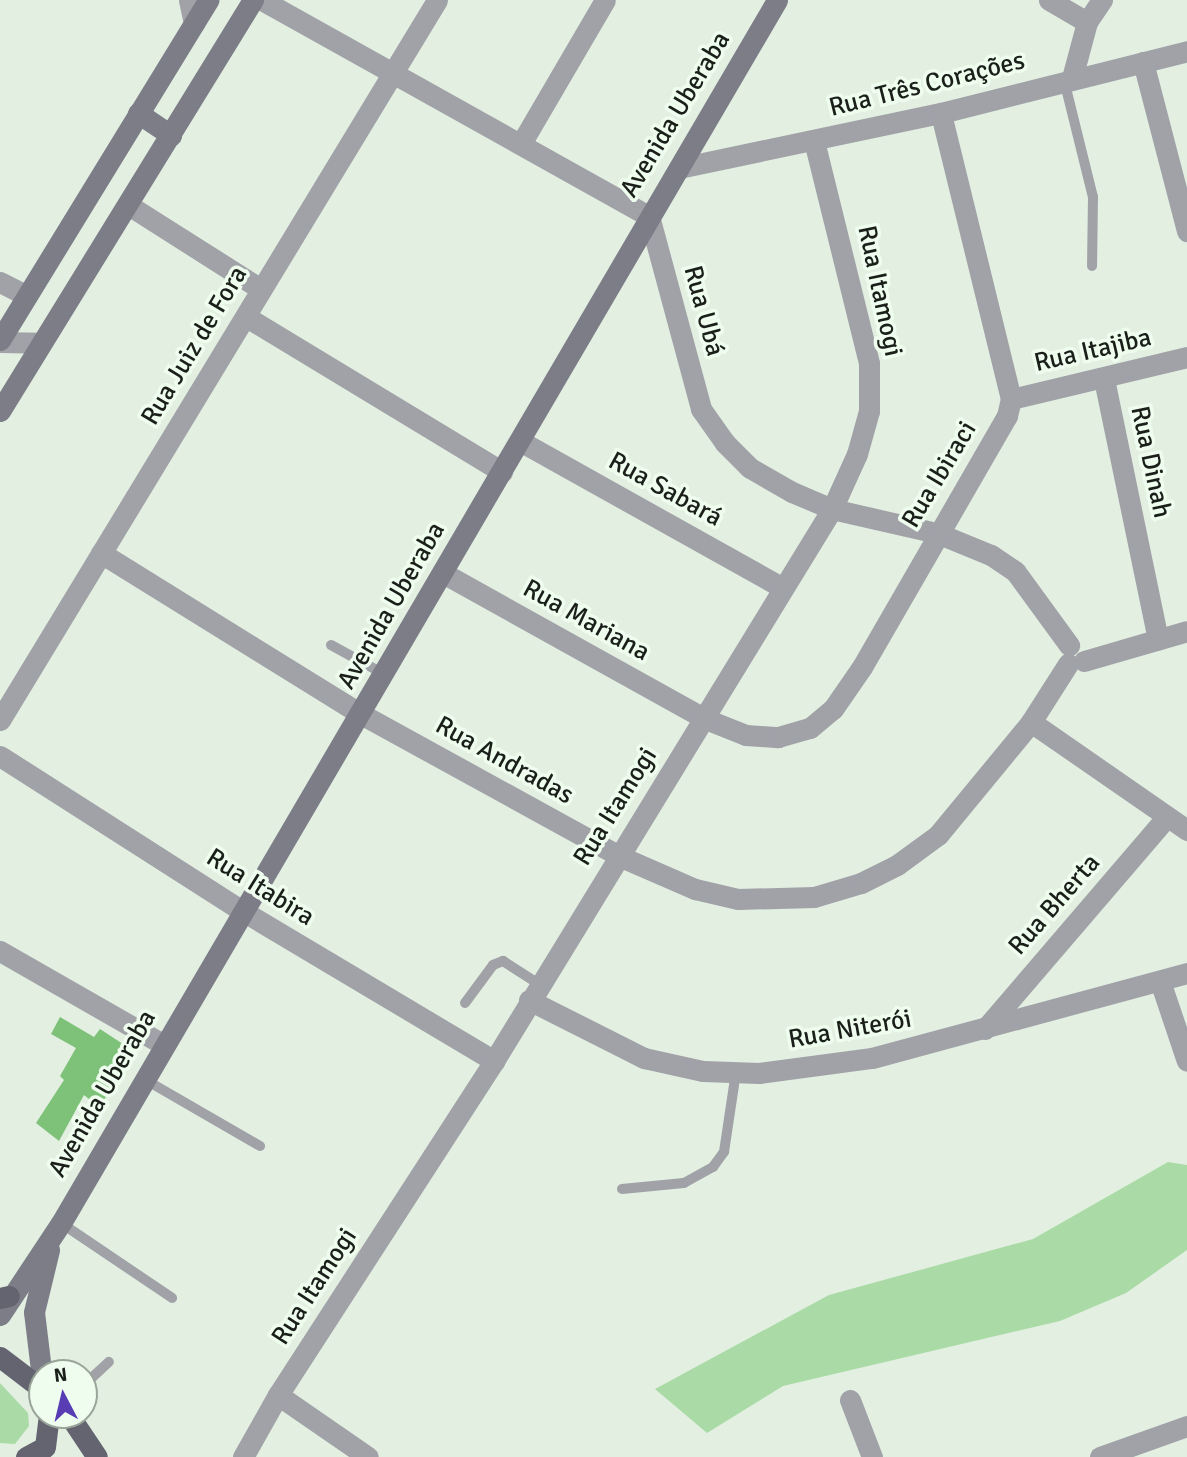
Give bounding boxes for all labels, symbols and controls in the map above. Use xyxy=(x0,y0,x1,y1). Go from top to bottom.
street label: Avenida Uberaba xyxy=(614,27,738,203)
street label: Rua Três Corações xyxy=(826,46,1028,124)
street label: Rua Itamogi xyxy=(850,223,908,359)
street label: Rua Juiz de Fora xyxy=(135,261,255,431)
street label: Rua Ubá xyxy=(676,262,730,360)
street label: Rua Itajiba xyxy=(1031,322,1155,380)
street label: Rua Dinah xyxy=(1123,403,1177,521)
street label: Rua Ibiraci xyxy=(896,416,984,534)
street label: Rua Sabará xyxy=(603,446,727,534)
street label: Avenida Uberaba xyxy=(332,517,452,695)
street label: Rua Mariana xyxy=(517,573,655,669)
street label: Rua Andradas xyxy=(430,710,578,812)
street label: Rua Itamogi xyxy=(568,742,664,872)
street label: Rua Itabira xyxy=(200,843,320,933)
street label: Rua Bherta xyxy=(1003,848,1107,962)
street label: Rua Niterói xyxy=(786,1004,914,1056)
street label: Avenida Uberaba xyxy=(43,1005,163,1183)
street label: Rua Itamogi xyxy=(266,1223,364,1351)
north arrow xyxy=(28,1359,98,1429)
text: N xyxy=(53,1362,69,1388)

